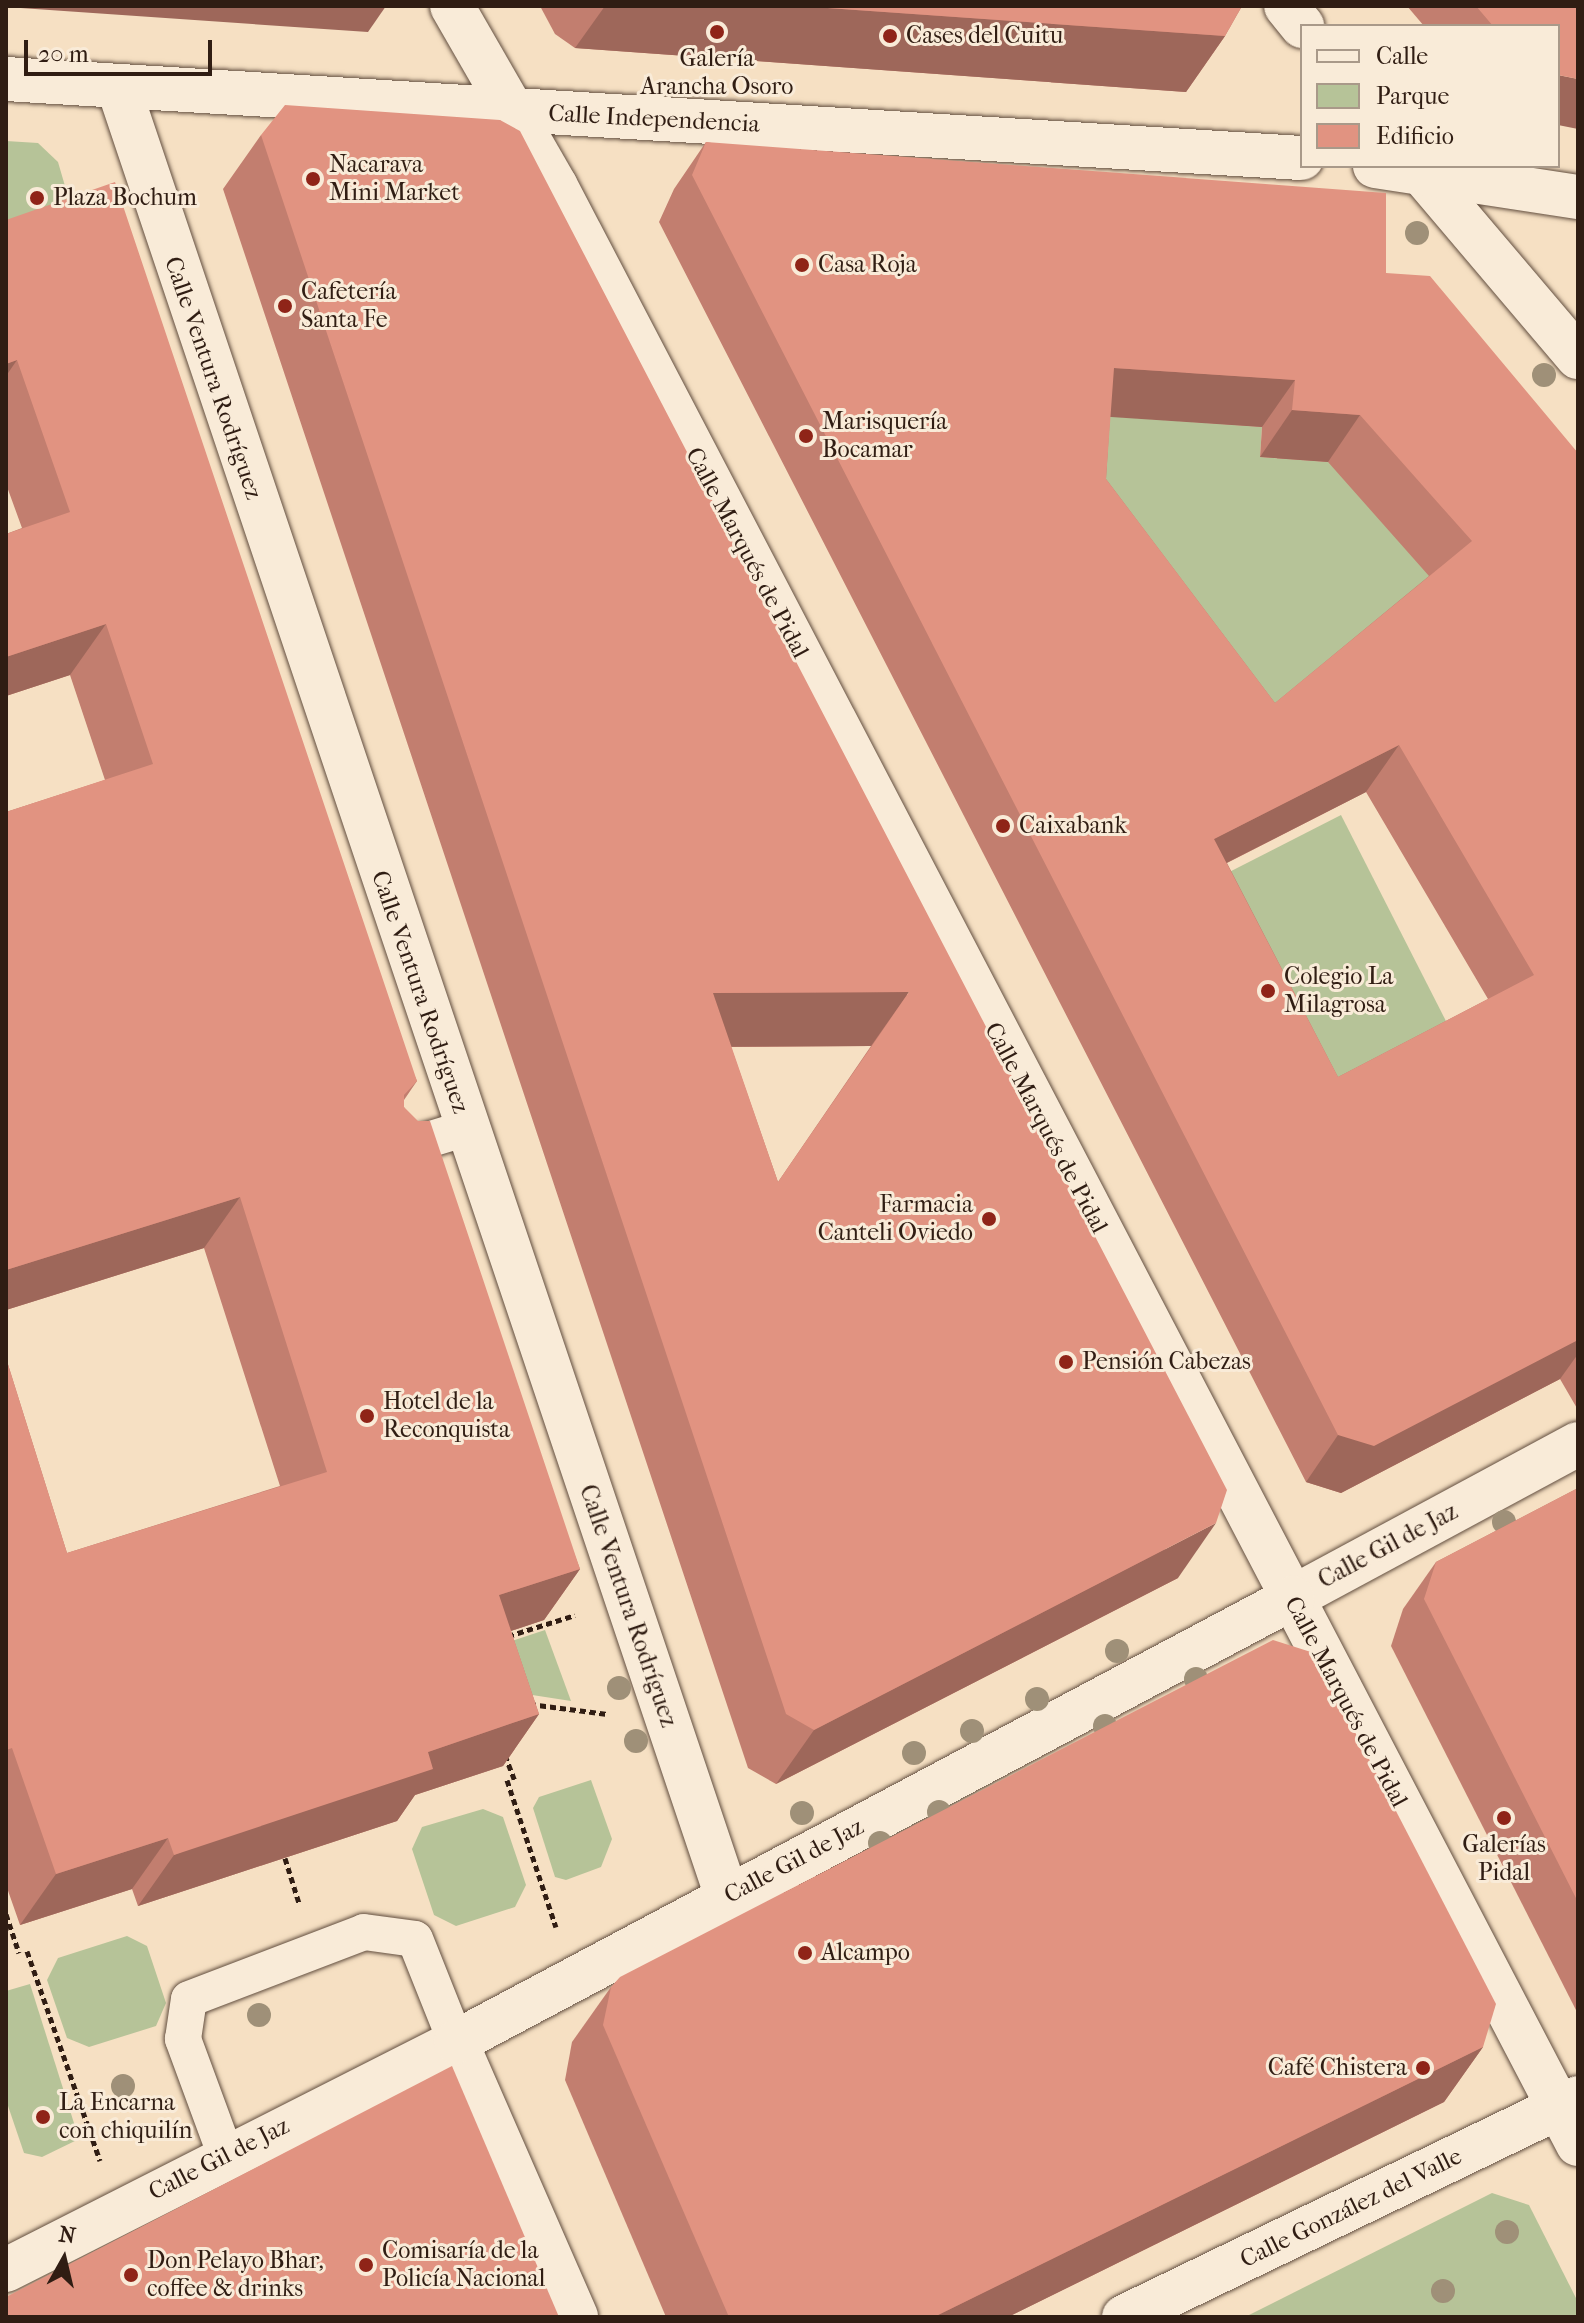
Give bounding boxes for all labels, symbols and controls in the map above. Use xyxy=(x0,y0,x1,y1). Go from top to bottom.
place label: Cases del Cuitu xyxy=(906,22,1063,50)
marker: Galería Arancha Osoro xyxy=(708,23,726,41)
scale bar xyxy=(28,24,216,74)
legend xyxy=(1300,24,1560,168)
marker: Cases del Cuitu xyxy=(881,27,899,45)
text: 20 m xyxy=(38,40,89,68)
text: Calle xyxy=(1376,42,1428,70)
place label: Galería Arancha Osoro xyxy=(641,45,793,101)
text: Parque xyxy=(1376,82,1449,110)
street label: Calle Independencia xyxy=(548,99,760,139)
text: Edificio xyxy=(1376,122,1454,150)
place label: Nacarava Mini Market xyxy=(329,151,460,207)
marker: Nacarava Mini Market xyxy=(304,170,322,188)
place label: Plaza Bochum xyxy=(53,184,197,212)
marker: Plaza Bochum xyxy=(28,189,46,207)
place label: Casa Roja xyxy=(818,251,917,279)
street label: Calle Ventura Rodríguez xyxy=(158,253,268,503)
marker: Casa Roja xyxy=(793,256,811,274)
place label: Cafetería Santa Fe xyxy=(301,278,397,334)
marker: Cafetería Santa Fe xyxy=(276,297,294,315)
place label: Marisquería Bocamar xyxy=(822,408,947,464)
marker: Marisquería Bocamar xyxy=(797,427,815,445)
street label: Calle Marqués de Pidal xyxy=(679,443,815,663)
place label: Caixabank xyxy=(1019,812,1127,840)
marker: Caixabank xyxy=(994,817,1012,835)
street label: Calle Ventura Rodríguez xyxy=(365,867,475,1117)
place label: Colegio La Milagrosa xyxy=(1284,963,1393,1019)
marker: Colegio La Milagrosa xyxy=(1259,982,1277,1000)
street label: Calle Marqués de Pidal xyxy=(978,1018,1114,1238)
place label: Farmacia Canteli Oviedo xyxy=(818,1191,973,1247)
marker: Farmacia Canteli Oviedo xyxy=(980,1210,998,1228)
place label: Pensión Cabezas xyxy=(1082,1348,1251,1376)
marker: Pensión Cabezas xyxy=(1057,1353,1075,1371)
place label: Hotel de la Reconquista xyxy=(383,1388,510,1444)
marker: Hotel de la Reconquista xyxy=(358,1407,376,1425)
street label: Calle Ventura Rodríguez xyxy=(573,1481,683,1731)
street label: Calle Gil de Jaz xyxy=(1313,1497,1463,1595)
street label: Calle Marqués de Pidal xyxy=(1278,1592,1414,1812)
marker: Galerías Pidal xyxy=(1495,1809,1513,1827)
street label: Calle Gil de Jaz xyxy=(719,1812,869,1910)
place label: Galerías Pidal xyxy=(1462,1831,1546,1887)
place label: Alcampo xyxy=(821,1939,910,1967)
marker: Alcampo xyxy=(796,1944,814,1962)
place label: Café Chistera xyxy=(1268,2054,1407,2082)
marker: Café Chistera xyxy=(1414,2059,1432,2077)
place label: La Encarna con chiquilín xyxy=(59,2089,192,2145)
marker: La Encarna con chiquilín xyxy=(34,2108,52,2126)
street label: Calle Gil de Jaz xyxy=(144,2111,294,2207)
street label: Calle González del Valle xyxy=(1236,2142,1466,2274)
north arrow xyxy=(24,2219,104,2299)
text: N xyxy=(57,2221,77,2249)
place label: Comisaría de la Policía Nacional xyxy=(382,2237,545,2293)
place label: Don Pelayo Bhar, coffee & drinks xyxy=(147,2247,324,2303)
marker: Comisaría de la Policía Nacional xyxy=(357,2256,375,2274)
marker: Don Pelayo Bhar, coffee & drinks xyxy=(122,2266,140,2284)

